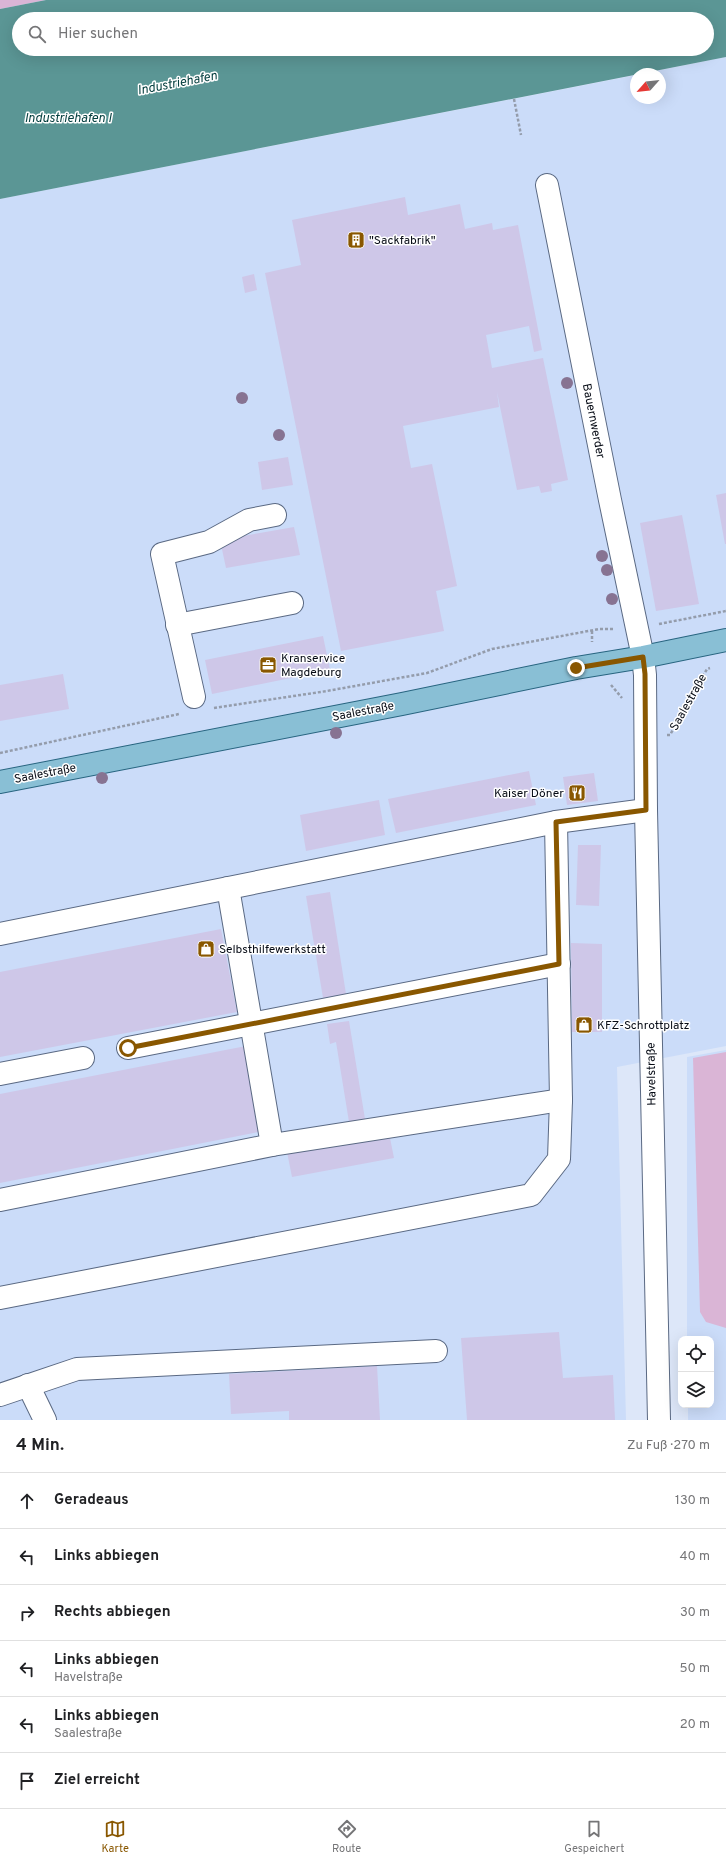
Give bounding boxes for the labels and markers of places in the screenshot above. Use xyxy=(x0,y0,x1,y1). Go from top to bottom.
building icon: "Sackfabrik" xyxy=(346,230,366,250)
place label: "Sackfabrik" xyxy=(369,233,436,249)
place label: Kranservice Magdeburg xyxy=(281,651,345,681)
office icon: Kranservice Magdeburg xyxy=(258,655,278,675)
restaurant icon: Kaiser Döner xyxy=(567,783,587,803)
place label: Kaiser Döner xyxy=(494,786,564,802)
shop icon: Selbsthilfewerkstatt xyxy=(196,939,216,959)
place label: Selbsthilfewerkstatt xyxy=(219,942,326,958)
shop icon: KFZ-Schrottplatz xyxy=(574,1015,594,1035)
place label: KFZ-Schrottplatz xyxy=(597,1018,690,1034)

